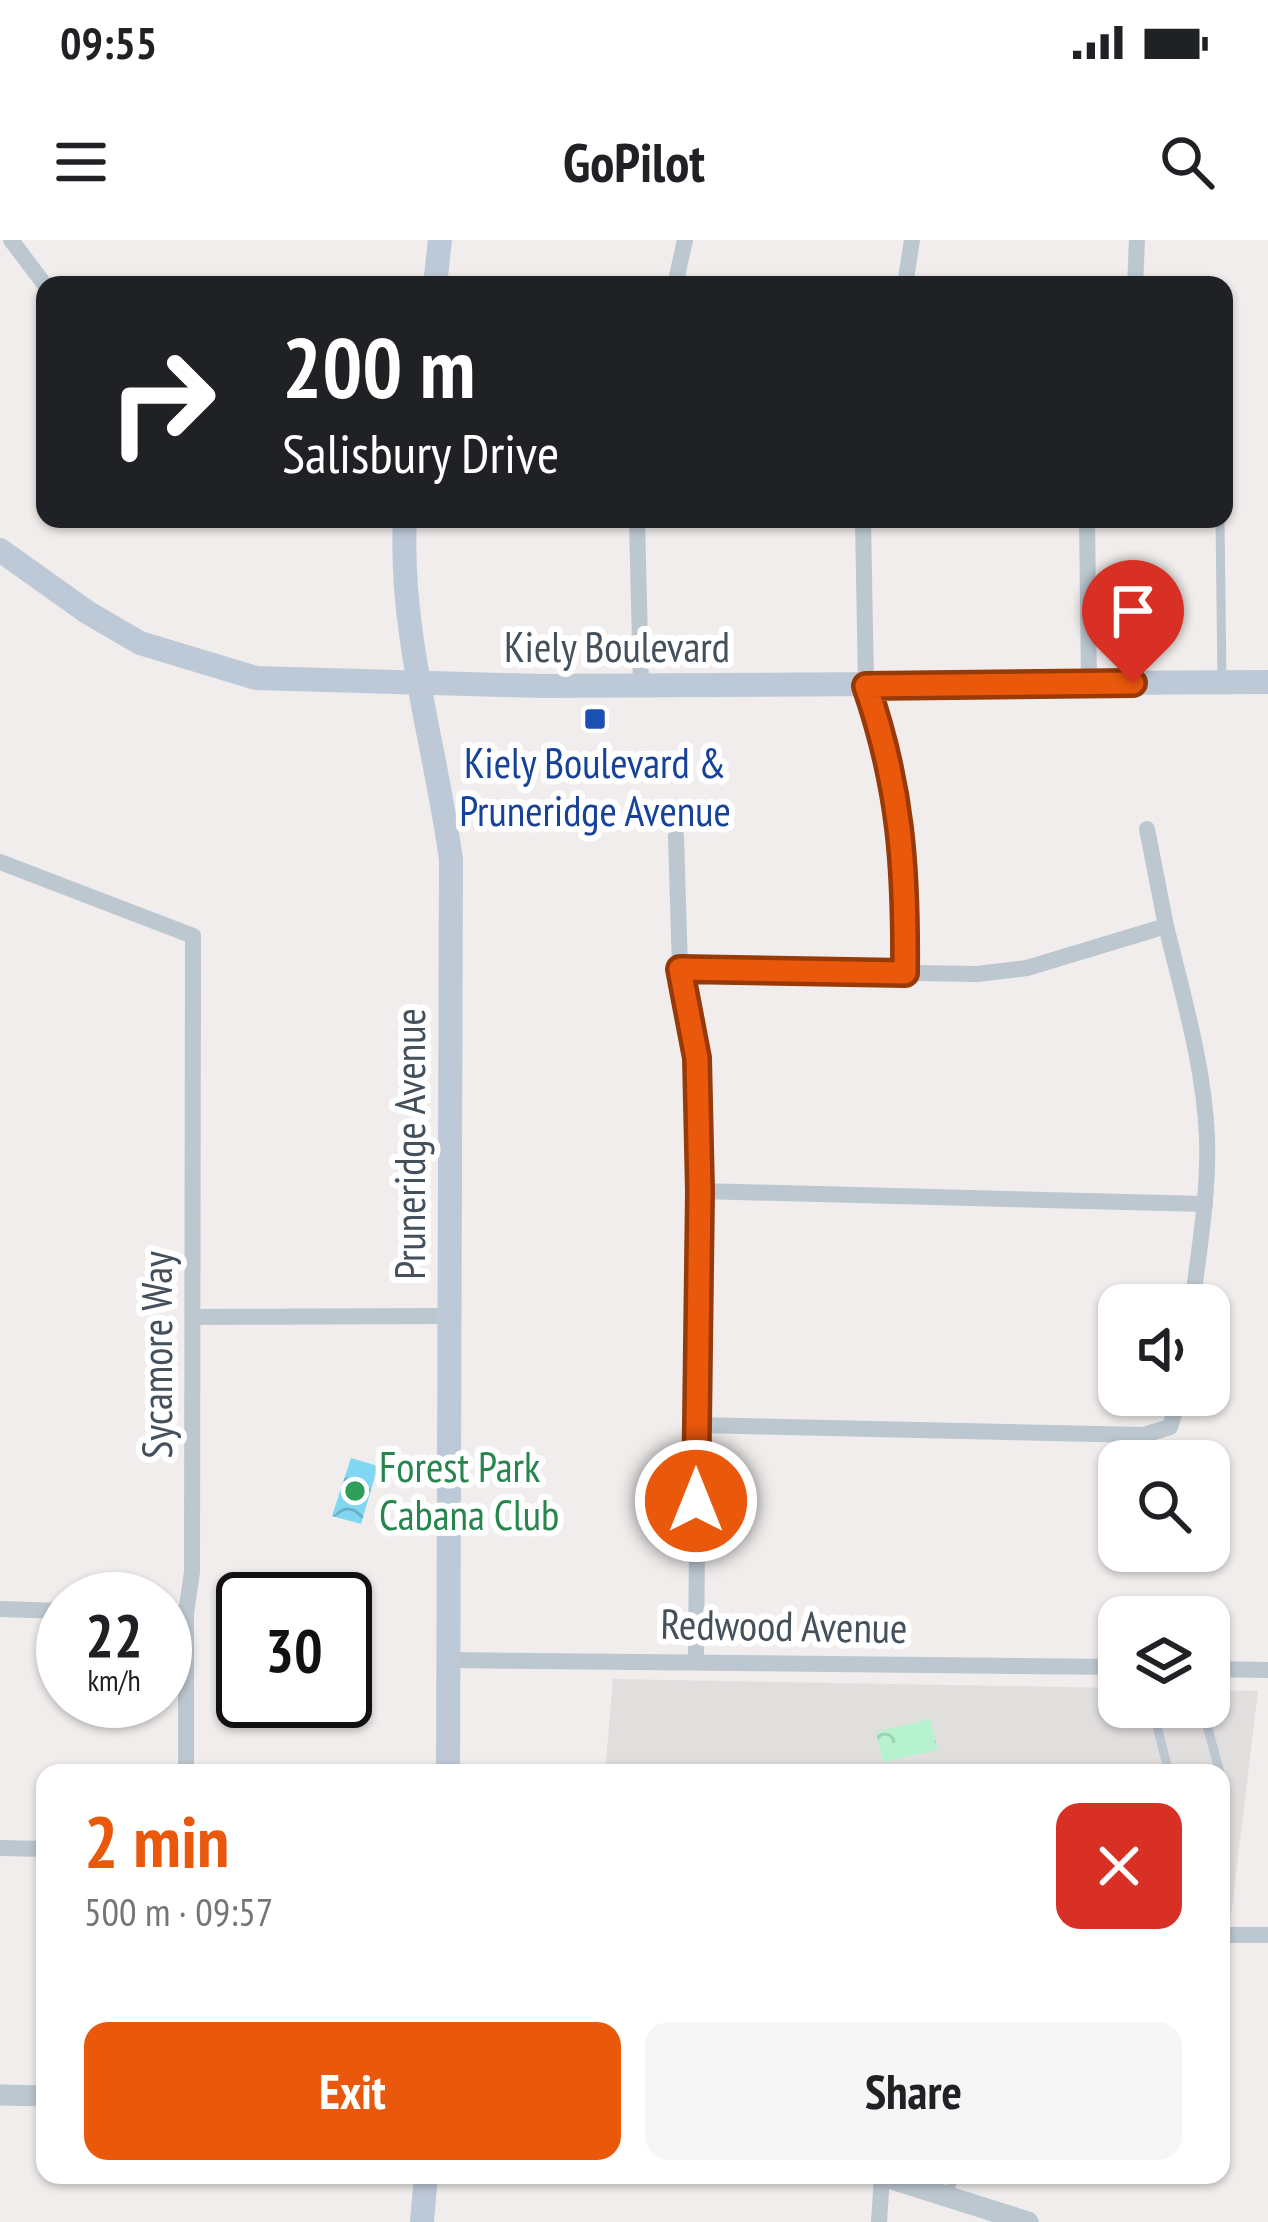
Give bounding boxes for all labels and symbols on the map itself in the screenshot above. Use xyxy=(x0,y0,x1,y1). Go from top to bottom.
pin xyxy=(1082,560,1184,683)
street label: Kiely Boulevard xyxy=(504,619,730,674)
marker: Kiely Boulevard & Pruneridge Avenue xyxy=(582,706,608,732)
place label: Kiely Boulevard & Pruneridge Avenue xyxy=(459,735,731,838)
street label: Pruneridge Avenue xyxy=(382,1008,437,1280)
street label: Sycamore Way xyxy=(129,1251,184,1459)
position arrow xyxy=(633,1438,759,1564)
place label: Forest Park Cabana Club xyxy=(379,1439,559,1542)
marker: Forest Park Cabana Club xyxy=(342,1478,368,1504)
speed limit sign: 30 xyxy=(216,1572,372,1728)
street label: Redwood Avenue xyxy=(660,1596,908,1655)

